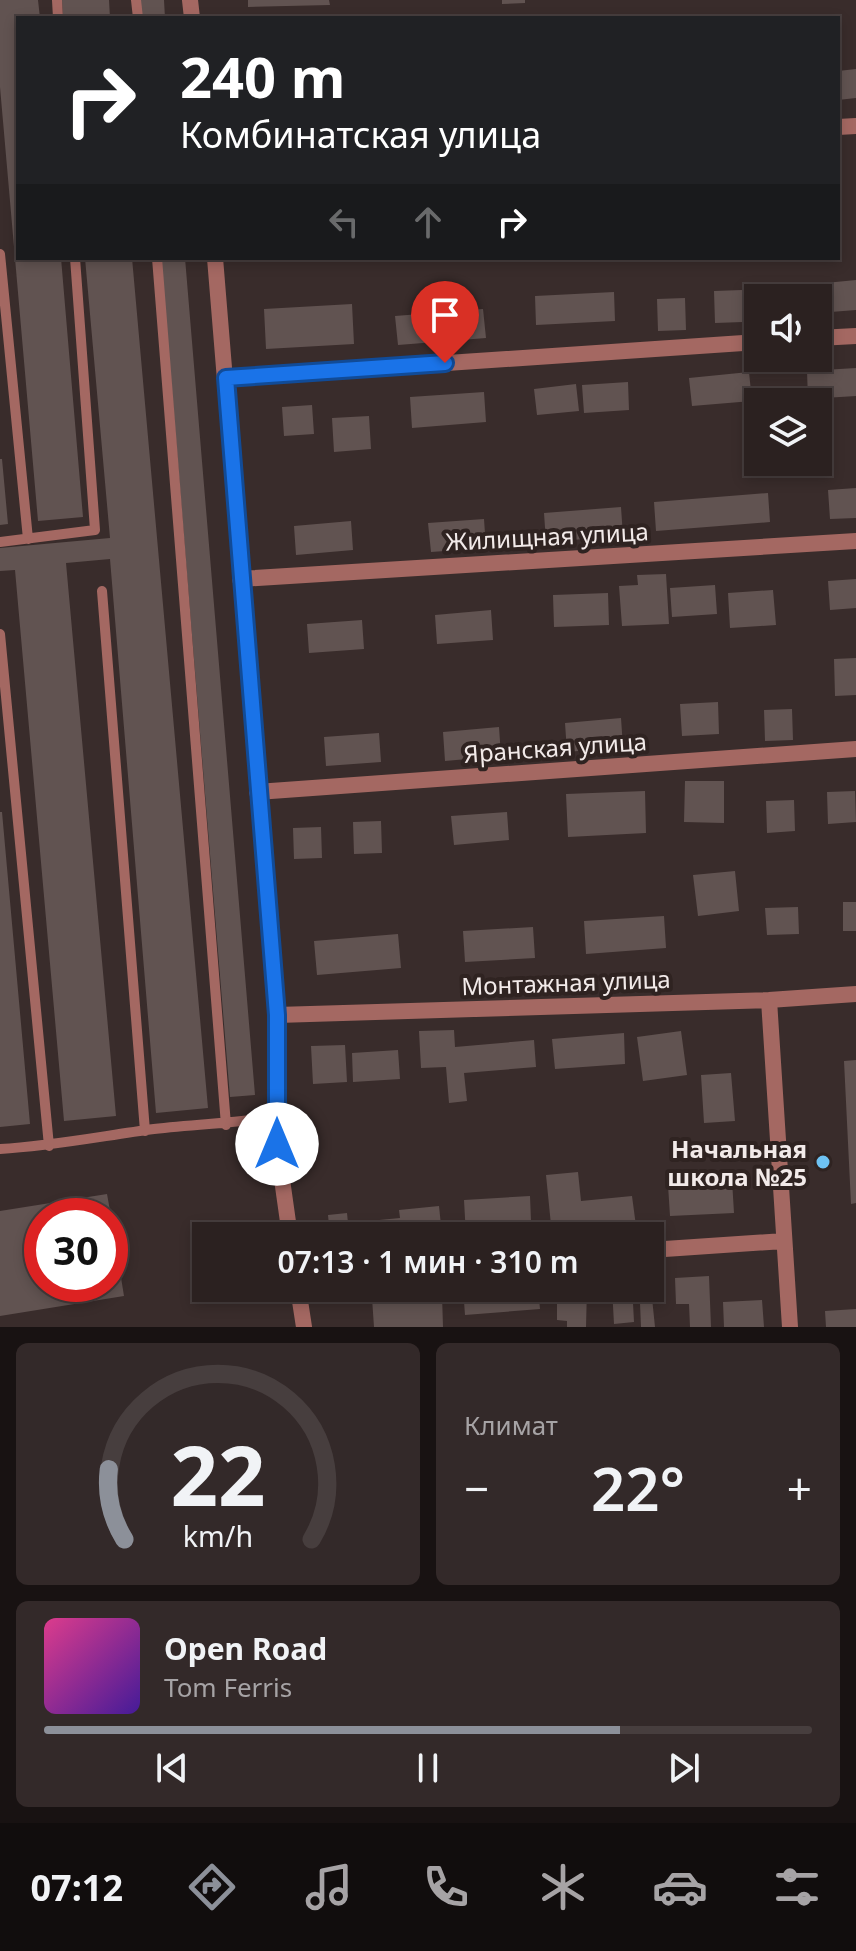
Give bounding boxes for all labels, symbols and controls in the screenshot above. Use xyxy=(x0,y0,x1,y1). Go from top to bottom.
text: 240 m xyxy=(180,38,345,114)
icon: right xyxy=(48,48,152,152)
text: Комбинатская улица xyxy=(180,110,541,159)
icon: left xyxy=(322,200,366,244)
icon: ahead xyxy=(406,200,450,244)
icon: right xyxy=(490,200,534,244)
pin xyxy=(411,281,479,363)
map controls xyxy=(744,284,832,476)
button: sound xyxy=(744,284,832,372)
icon: arrive xyxy=(423,293,467,337)
button: layers xyxy=(744,388,832,476)
street label: Жилищная улица xyxy=(445,514,649,558)
street label: Яранская улица xyxy=(462,724,648,770)
street label: Монтажная улица xyxy=(461,962,671,1002)
position arrow xyxy=(235,1102,319,1186)
place label: Начальная школа №25 xyxy=(667,1132,807,1193)
marker: Начальная школа №25 xyxy=(814,1153,832,1171)
speed limit sign: 30 xyxy=(24,1198,128,1302)
text: 07:13 · 1 мин · 310 m xyxy=(278,1241,578,1282)
text: Климат xyxy=(464,1407,558,1443)
text: 22 xyxy=(170,1417,266,1530)
text: 22° xyxy=(591,1447,685,1529)
text: − xyxy=(464,1458,489,1518)
text: + xyxy=(787,1458,812,1518)
text: km/h xyxy=(183,1516,253,1555)
text: Open Road xyxy=(164,1628,327,1669)
text: Tom Ferris xyxy=(164,1669,292,1705)
icon: previous xyxy=(150,1746,194,1790)
icon: pause xyxy=(406,1746,450,1790)
icon: next xyxy=(662,1746,706,1790)
icon: directions xyxy=(184,1859,240,1915)
icon: music xyxy=(301,1859,357,1915)
icon: phone xyxy=(418,1859,474,1915)
icon: climate xyxy=(535,1859,591,1915)
icon: car xyxy=(652,1859,708,1915)
icon: filters xyxy=(769,1859,825,1915)
text: 07:12 xyxy=(31,1863,123,1912)

